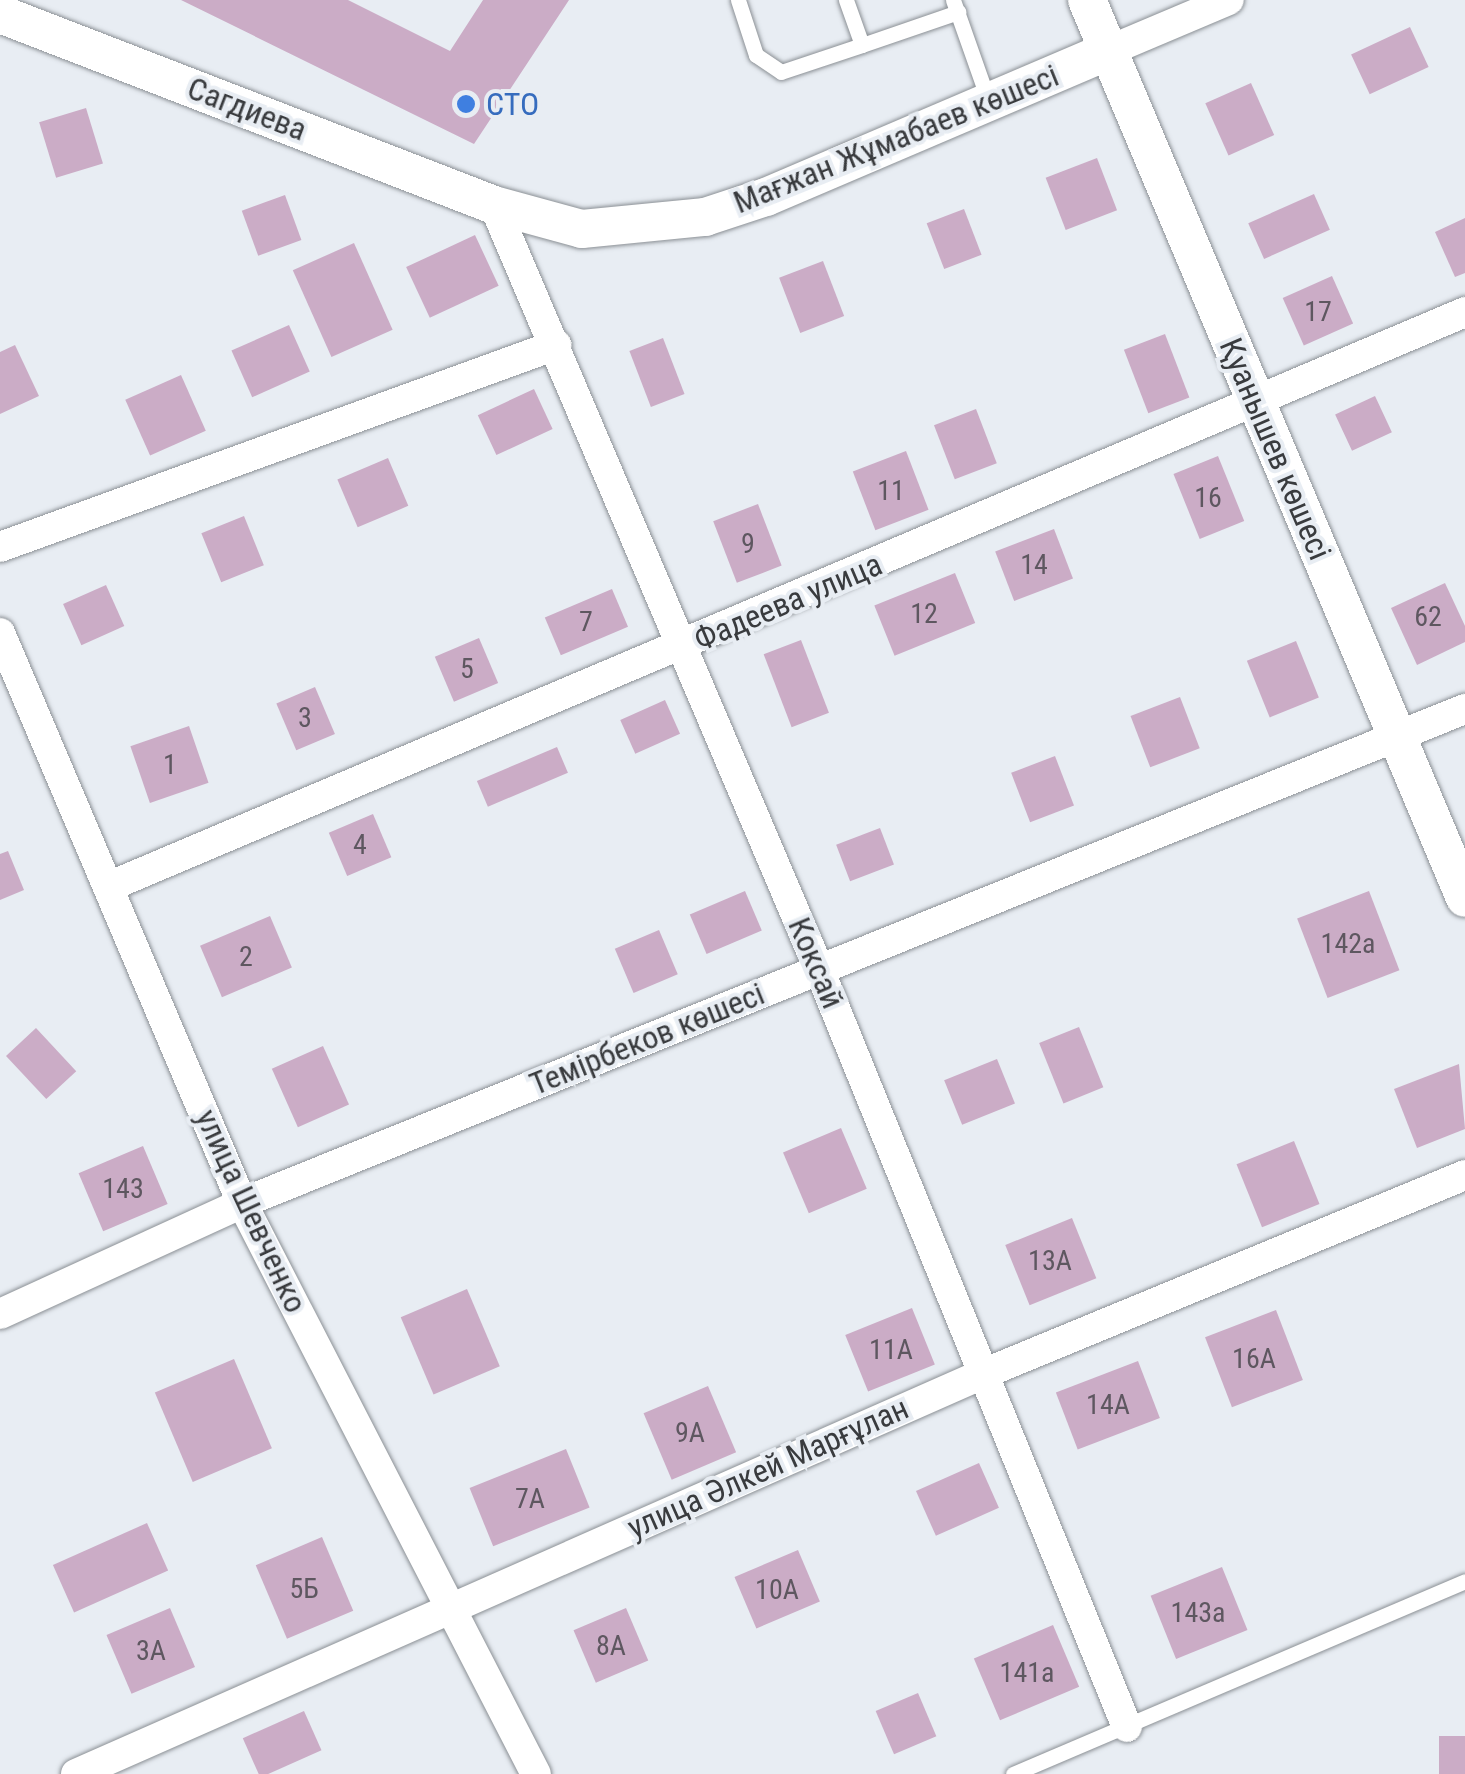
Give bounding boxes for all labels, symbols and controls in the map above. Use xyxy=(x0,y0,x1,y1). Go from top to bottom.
street label: Мағжан Жұмабаев көшесі xyxy=(728,56,1064,222)
street label: Сагдиева xyxy=(182,69,312,149)
place label: СТО xyxy=(486,85,539,123)
marker: СТО xyxy=(455,93,477,115)
house number: 17 xyxy=(1304,295,1332,329)
street label: Қуанышев көшесі xyxy=(1211,332,1339,566)
house number: 11 xyxy=(877,474,905,508)
house number: 16 xyxy=(1194,481,1222,515)
house number: 9 xyxy=(741,527,755,561)
street label: Фадеева улица xyxy=(688,545,888,659)
house number: 14 xyxy=(1020,548,1048,582)
house number: 12 xyxy=(910,597,938,631)
house number: 62 xyxy=(1414,600,1442,634)
house number: 7 xyxy=(579,605,593,639)
house number: 5 xyxy=(460,652,474,686)
house number: 3 xyxy=(298,701,312,735)
house number: 1 xyxy=(163,748,177,782)
house number: 4 xyxy=(353,828,367,862)
street label: Коксай xyxy=(780,912,852,1014)
house number: 142а xyxy=(1321,927,1375,961)
house number: 2 xyxy=(239,940,253,974)
street label: Темірбеков көшесі xyxy=(524,974,770,1104)
street label: улица Шевченко xyxy=(187,1103,315,1319)
house number: 143 xyxy=(102,1172,144,1206)
house number: 13А xyxy=(1028,1244,1072,1278)
house number: 11А xyxy=(869,1333,913,1367)
house number: 16А xyxy=(1232,1342,1276,1376)
house number: 14А xyxy=(1086,1388,1130,1422)
street label: улица Әлкей Марғұлан xyxy=(622,1389,914,1547)
house number: 9А xyxy=(675,1416,705,1450)
house number: 7А xyxy=(515,1482,545,1516)
house number: 5Б xyxy=(289,1572,319,1606)
house number: 10А xyxy=(755,1573,799,1607)
house number: 143а xyxy=(1171,1596,1225,1630)
house number: 8А xyxy=(596,1629,626,1663)
house number: 3А xyxy=(136,1634,166,1668)
house number: 141а xyxy=(1000,1656,1054,1690)

